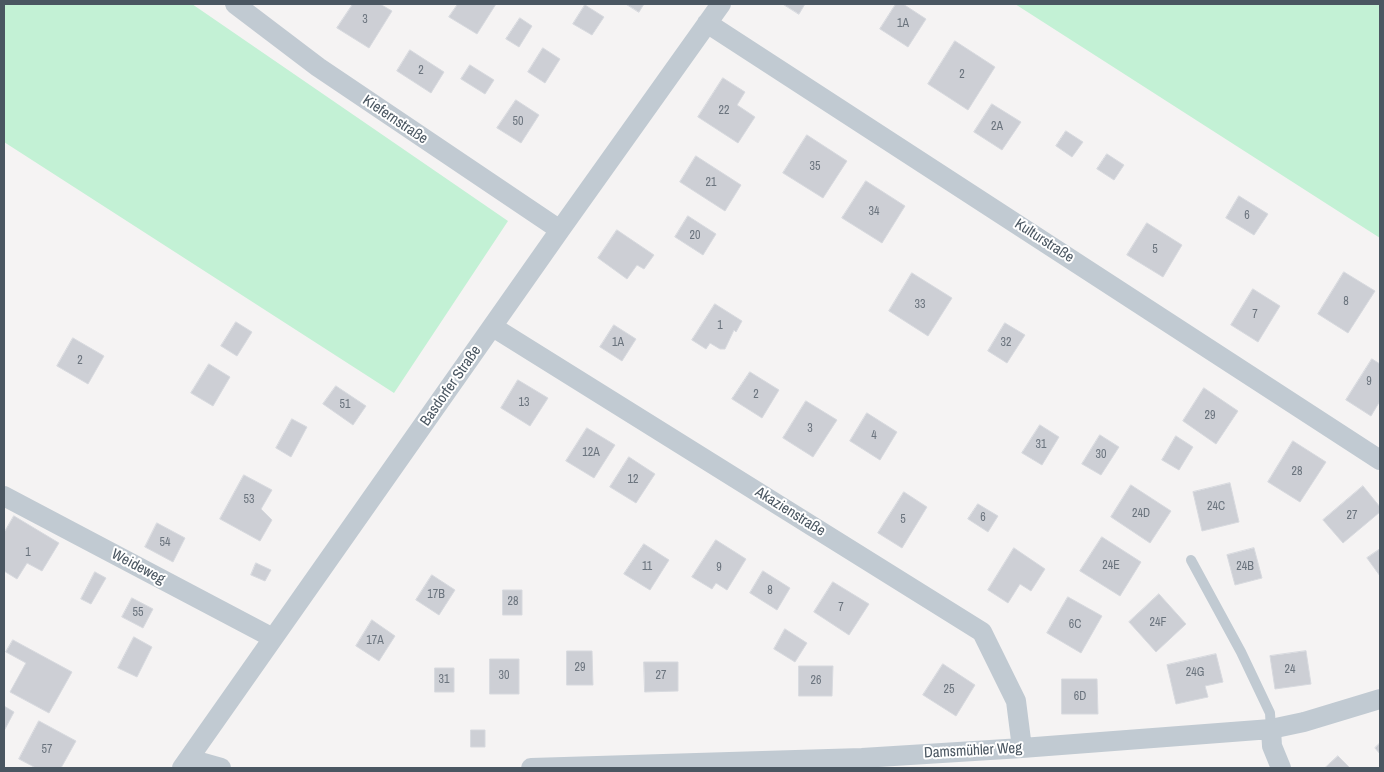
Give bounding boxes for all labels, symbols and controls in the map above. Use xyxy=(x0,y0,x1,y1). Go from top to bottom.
house number: 3 xyxy=(362,13,368,27)
house number: 1A xyxy=(897,17,909,31)
house number: 2 xyxy=(418,64,424,78)
house number: 2 xyxy=(959,68,965,82)
street label: Kiefernstraße xyxy=(359,92,431,148)
house number: 22 xyxy=(719,104,729,118)
house number: 50 xyxy=(513,115,523,129)
house number: 2A xyxy=(991,120,1003,134)
house number: 35 xyxy=(810,160,820,174)
house number: 21 xyxy=(706,176,716,190)
house number: 34 xyxy=(869,205,879,219)
house number: 6 xyxy=(1244,209,1250,223)
street label: Kulturstraße xyxy=(1011,215,1077,267)
house number: 20 xyxy=(690,229,700,243)
house number: 5 xyxy=(1152,243,1158,257)
house number: 8 xyxy=(1343,295,1349,309)
house number: 33 xyxy=(915,298,925,312)
house number: 7 xyxy=(1252,308,1258,322)
house number: 1 xyxy=(717,319,723,333)
house number: 1A xyxy=(612,336,624,350)
house number: 32 xyxy=(1001,336,1011,350)
street label: Basdorfer Straße xyxy=(417,342,485,430)
house number: 2 xyxy=(77,354,83,368)
house number: 9 xyxy=(1366,375,1372,389)
house number: 2 xyxy=(753,388,759,402)
house number: 13 xyxy=(519,396,529,410)
house number: 51 xyxy=(340,398,350,412)
house number: 29 xyxy=(1205,409,1215,423)
house number: 3 xyxy=(807,422,813,436)
house number: 4 xyxy=(871,429,877,443)
house number: 31 xyxy=(1036,438,1046,452)
house number: 12A xyxy=(582,446,600,460)
house number: 30 xyxy=(1096,448,1106,462)
house number: 28 xyxy=(1292,465,1302,479)
house number: 12 xyxy=(628,473,638,487)
street label: Akazienstraße xyxy=(752,483,828,541)
house number: 53 xyxy=(244,493,254,507)
house number: 24C xyxy=(1207,500,1225,514)
house number: 24D xyxy=(1132,507,1150,521)
house number: 27 xyxy=(1347,509,1357,523)
house number: 6 xyxy=(980,511,986,525)
house number: 5 xyxy=(900,513,906,527)
house number: 54 xyxy=(160,536,170,550)
street label: Weideweg xyxy=(108,545,168,589)
house number: 1 xyxy=(25,546,31,560)
house number: 24E xyxy=(1102,559,1120,573)
house number: 11 xyxy=(642,560,652,574)
house number: 24B xyxy=(1236,560,1254,574)
house number: 9 xyxy=(716,561,722,575)
house number: 8 xyxy=(767,584,773,598)
house number: 17B xyxy=(427,588,445,602)
house number: 28 xyxy=(508,595,518,609)
house number: 7 xyxy=(838,601,844,615)
house number: 55 xyxy=(133,606,143,620)
house number: 24F xyxy=(1150,616,1166,630)
house number: 6C xyxy=(1069,618,1081,632)
house number: 17A xyxy=(366,634,384,648)
house number: 29 xyxy=(575,661,585,675)
house number: 24 xyxy=(1285,663,1295,677)
house number: 24G xyxy=(1186,666,1204,680)
house number: 30 xyxy=(499,669,509,683)
house number: 27 xyxy=(656,669,666,683)
house number: 31 xyxy=(439,673,449,687)
house number: 26 xyxy=(811,674,821,688)
house number: 25 xyxy=(944,683,954,697)
house number: 6D xyxy=(1074,690,1086,704)
street label: Damsmühler Weg xyxy=(923,739,1023,763)
house number: 57 xyxy=(42,743,52,757)

